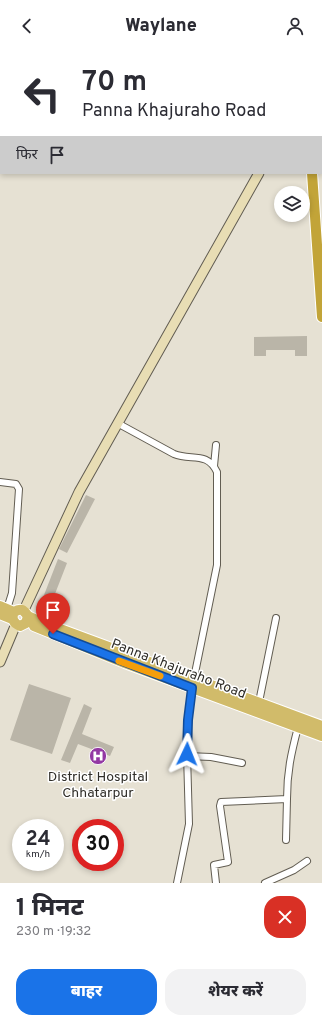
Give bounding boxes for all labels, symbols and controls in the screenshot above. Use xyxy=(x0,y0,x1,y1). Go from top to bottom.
icon: back xyxy=(16,15,38,37)
text: Waylane xyxy=(125,15,197,38)
icon: person xyxy=(284,15,306,37)
text: 70 m xyxy=(82,65,147,101)
icon: left xyxy=(16,68,68,120)
text: Panna Khajuraho Road xyxy=(82,100,266,123)
icon: arrive xyxy=(46,144,68,166)
text: फिर xyxy=(16,146,38,165)
map controls xyxy=(274,186,310,222)
button: layers xyxy=(274,186,310,222)
pin xyxy=(36,593,70,634)
icon: arrive xyxy=(42,599,64,621)
street label: Panna Khajuraho Road xyxy=(108,636,248,703)
position arrow xyxy=(166,733,208,775)
hospital icon: District Hospital Chhatarpur xyxy=(88,746,108,766)
place label: District Hospital Chhatarpur xyxy=(48,769,148,802)
speed limit sign: 30 xyxy=(72,819,124,871)
text: 24 xyxy=(25,827,51,853)
text: km/h xyxy=(26,848,50,861)
text: 1 मिनट xyxy=(16,894,84,924)
button: close xyxy=(264,896,306,938)
text: 230 m · 19:32 xyxy=(16,924,91,940)
button: बाहर xyxy=(16,969,157,1015)
button: शेयर करें xyxy=(165,969,306,1015)

